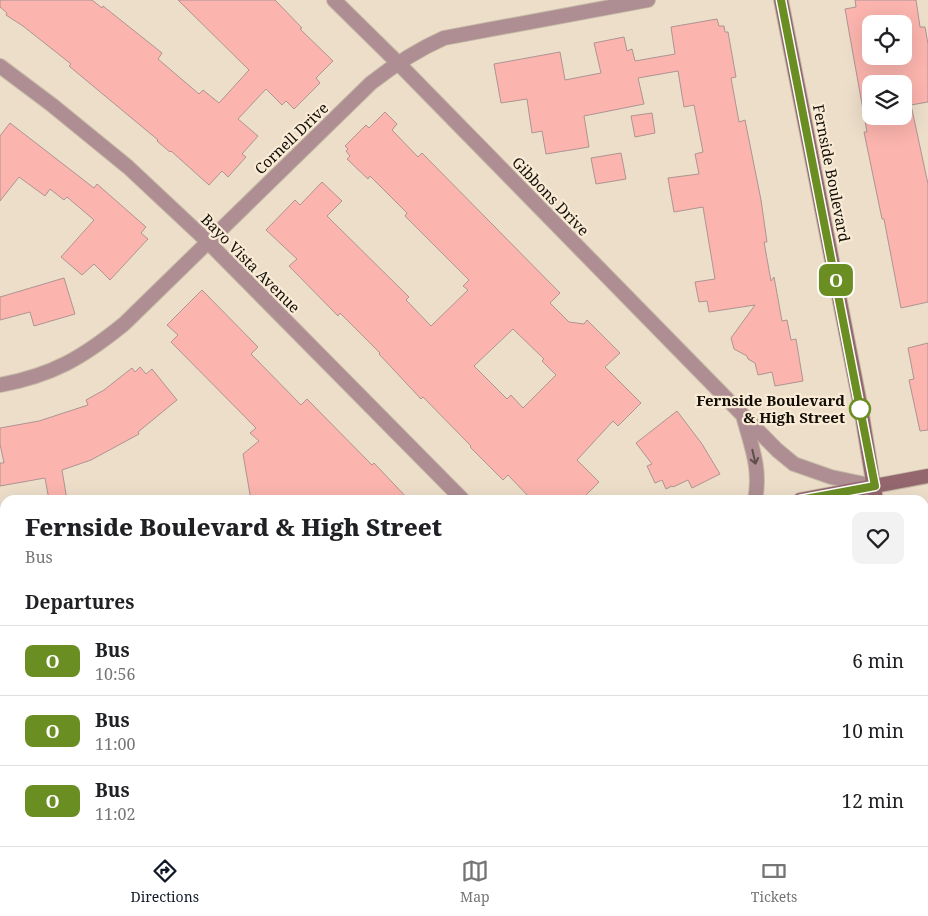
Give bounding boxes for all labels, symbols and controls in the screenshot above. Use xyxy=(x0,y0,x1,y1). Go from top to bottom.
map controls xyxy=(862,15,912,125)
button: locate xyxy=(862,15,912,65)
button: layers xyxy=(862,75,912,125)
street label: Cornell Drive xyxy=(250,98,332,178)
street label: Fernside Boulevard xyxy=(809,102,855,244)
street label: Gibbons Drive xyxy=(508,152,594,240)
street label: Bayo Vista Avenue xyxy=(197,209,305,317)
line badge: O xyxy=(820,264,852,296)
text: O xyxy=(829,268,843,292)
place label: Fernside Boulevard & High Street xyxy=(696,390,845,427)
marker: Fernside Boulevard & High Street xyxy=(849,398,871,420)
one-way arrow xyxy=(750,449,760,465)
text: Fernside Boulevard & High Street xyxy=(25,510,442,543)
button: heart xyxy=(852,512,904,564)
text: Bus xyxy=(25,546,53,568)
text: Departures xyxy=(25,589,134,615)
text: Bus xyxy=(95,637,130,663)
text: 6 min xyxy=(852,648,904,674)
text: O xyxy=(45,649,60,673)
text: 10:56 xyxy=(95,663,135,685)
text: Bus xyxy=(95,707,130,733)
text: 10 min xyxy=(842,718,904,744)
text: O xyxy=(45,719,60,743)
text: 11:00 xyxy=(95,733,135,755)
text: Bus xyxy=(95,777,130,803)
text: 12 min xyxy=(842,788,904,814)
text: O xyxy=(45,789,60,813)
text: 11:02 xyxy=(95,803,135,825)
tab: Directions xyxy=(131,857,199,906)
tab: Map xyxy=(460,857,490,906)
tab: Tickets xyxy=(751,857,797,906)

